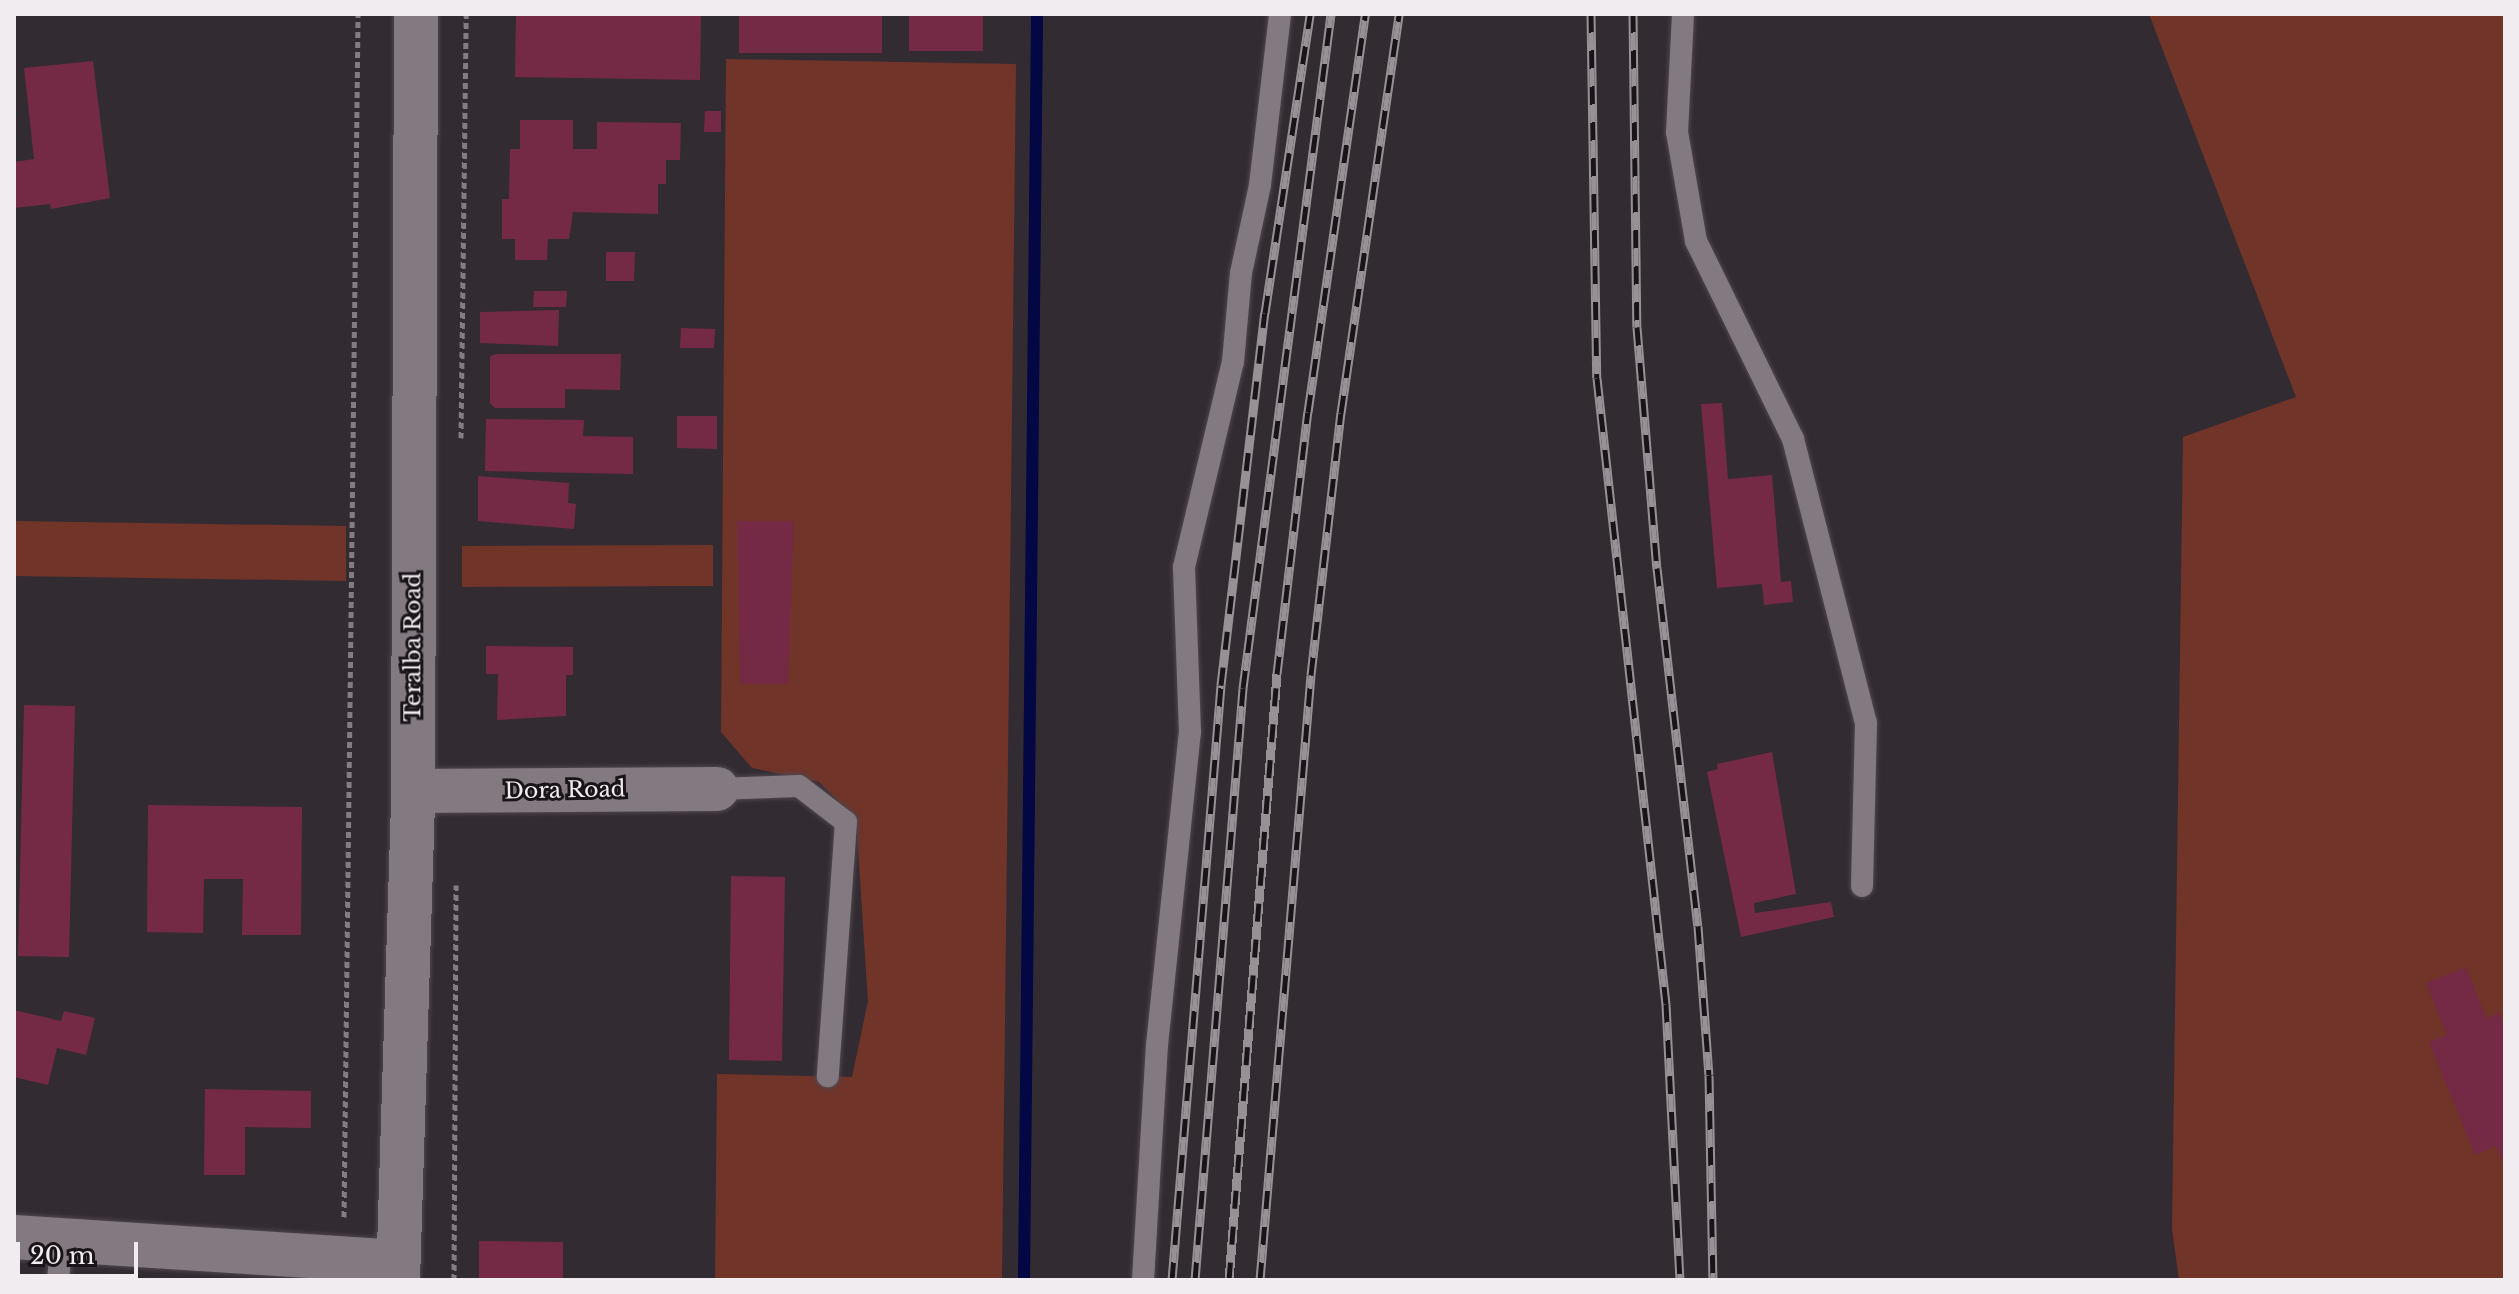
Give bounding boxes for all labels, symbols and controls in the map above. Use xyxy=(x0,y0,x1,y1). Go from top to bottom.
street label: Teralba Road xyxy=(400,572,426,722)
street label: Dora Road xyxy=(504,776,626,804)
scale bar xyxy=(20,1226,142,1276)
text: 20 m xyxy=(30,1241,95,1270)

